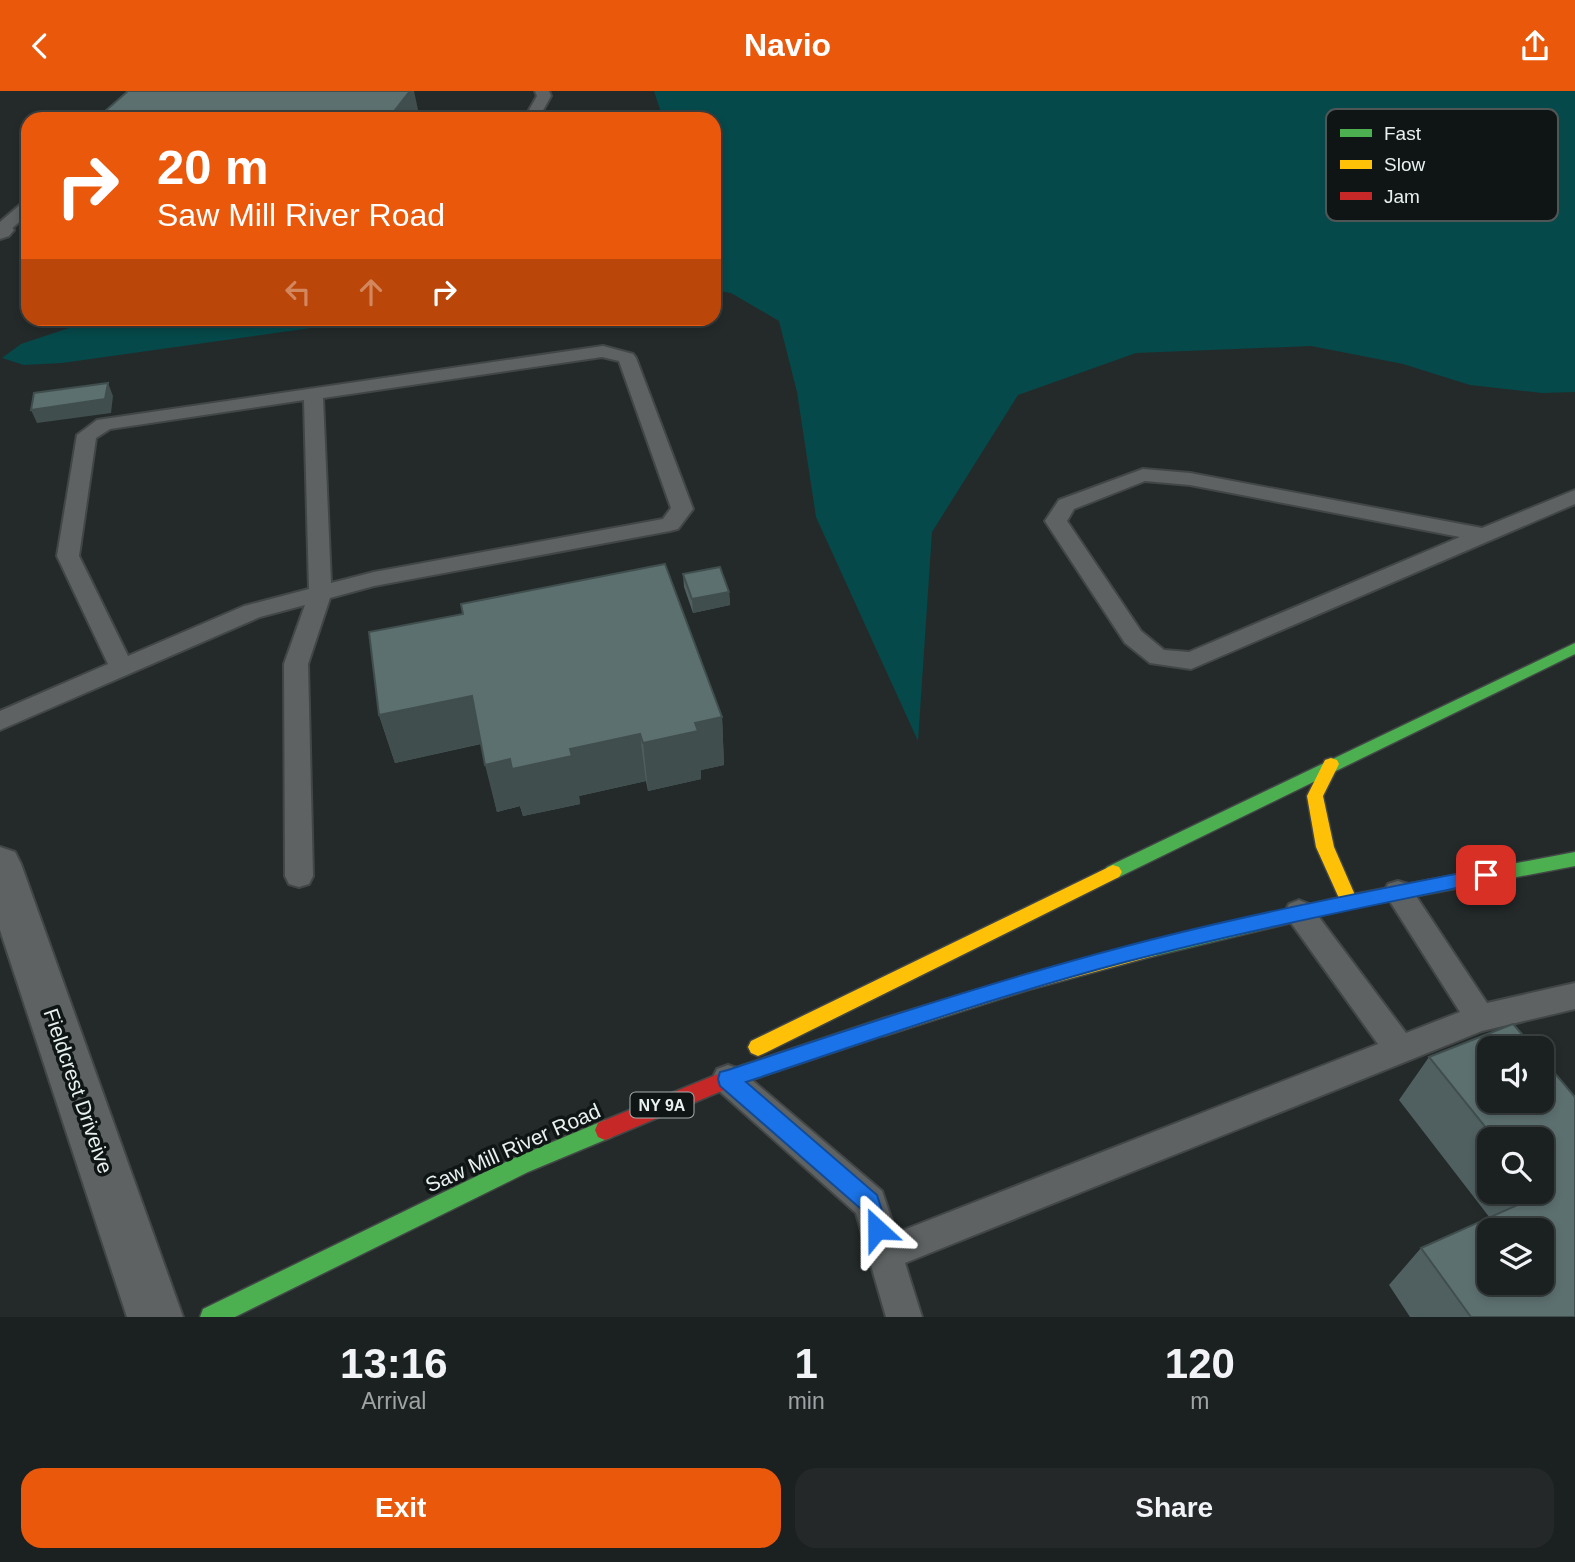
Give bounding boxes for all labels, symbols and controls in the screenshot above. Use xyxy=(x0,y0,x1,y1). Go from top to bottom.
icon: back xyxy=(21,27,59,65)
text: Navio xyxy=(744,27,831,63)
icon: share xyxy=(1516,27,1554,65)
legend xyxy=(1326,109,1558,221)
text: Fast xyxy=(1384,123,1422,144)
icon: right xyxy=(42,140,133,231)
text: 20 m xyxy=(157,140,269,194)
text: Slow xyxy=(1384,154,1425,175)
text: Jam xyxy=(1384,186,1420,207)
text: Saw Mill River Road xyxy=(157,197,445,233)
icon: left xyxy=(279,273,317,311)
icon: ahead xyxy=(352,273,390,311)
icon: right xyxy=(425,273,463,311)
pin xyxy=(1456,845,1516,905)
icon: arrive xyxy=(1467,856,1505,894)
street label: Fieldcrest Driveive xyxy=(39,1005,117,1176)
map controls xyxy=(1477,1036,1554,1295)
button: sound xyxy=(1477,1036,1554,1113)
road number: NY 9A xyxy=(630,1093,694,1117)
street label: Saw Mill River Road xyxy=(422,1099,604,1196)
button: search xyxy=(1477,1127,1554,1204)
position arrow xyxy=(840,1192,914,1266)
button: layers xyxy=(1477,1218,1554,1295)
text: 13:16 xyxy=(340,1340,448,1387)
text: 1 xyxy=(794,1340,818,1387)
text: 120 xyxy=(1165,1340,1235,1387)
text: Arrival xyxy=(361,1388,426,1414)
text: min xyxy=(788,1388,825,1414)
text: m xyxy=(1190,1388,1209,1414)
button: Exit xyxy=(21,1468,781,1548)
button: Share xyxy=(795,1468,1554,1548)

